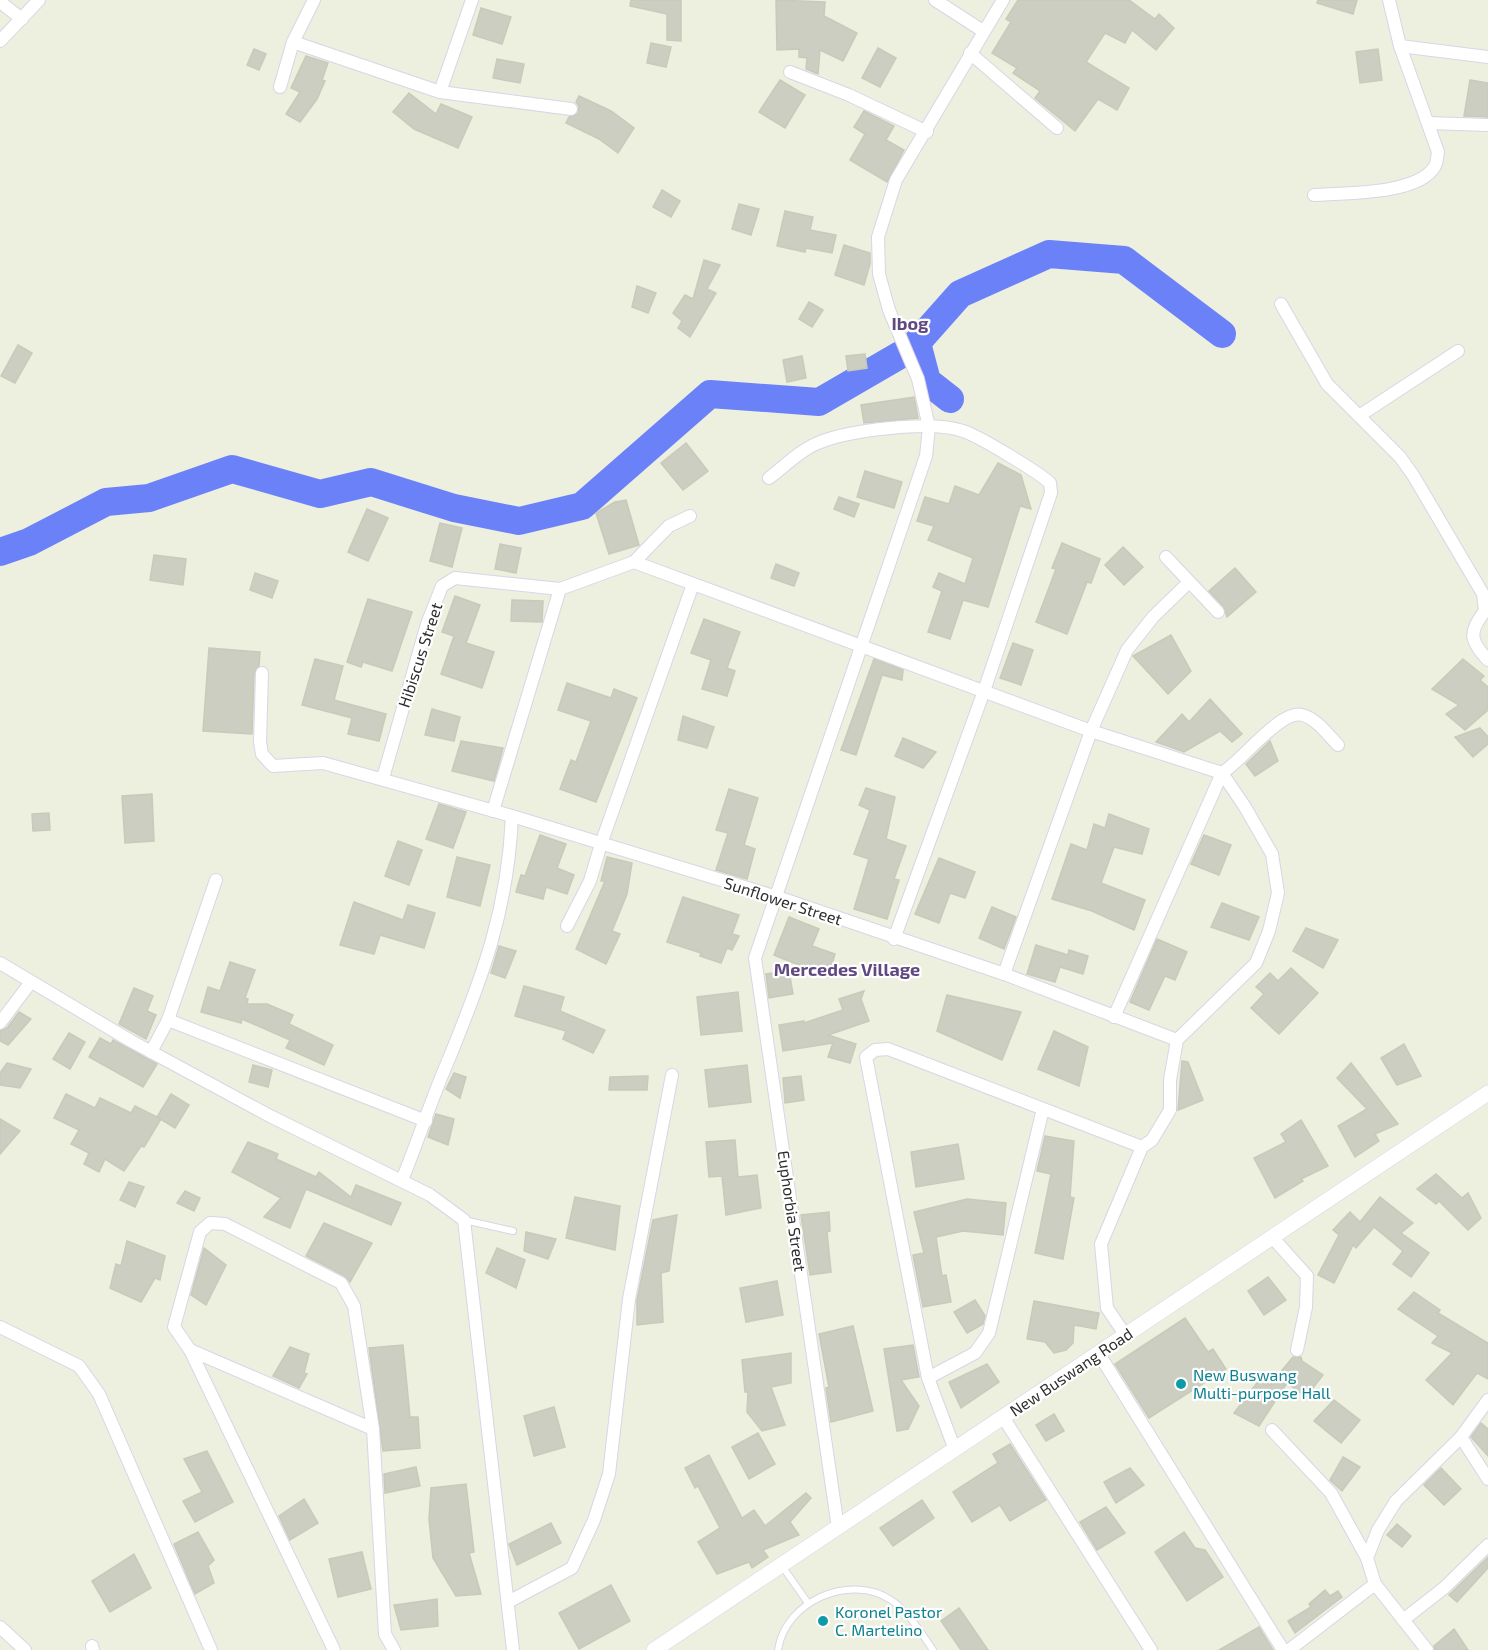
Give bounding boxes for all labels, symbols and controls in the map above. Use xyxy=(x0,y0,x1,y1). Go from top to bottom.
district label: Ibog xyxy=(891,312,929,334)
street label: Hibiscus Street xyxy=(394,600,445,710)
street label: Sunflower Street xyxy=(722,872,845,929)
district label: Mercedes Village xyxy=(774,958,920,980)
street label: Euphorbia Street xyxy=(775,1149,810,1273)
street label: New Buswang Road xyxy=(1006,1323,1136,1420)
place label: New Buswang Multi-purpose Hall xyxy=(1193,1365,1331,1402)
marker: New Buswang Multi-purpose Hall xyxy=(1174,1377,1188,1391)
place label: Koronel Pastor C. Martelino xyxy=(835,1602,943,1639)
marker: Koronel Pastor C. Martelino xyxy=(816,1614,830,1628)

